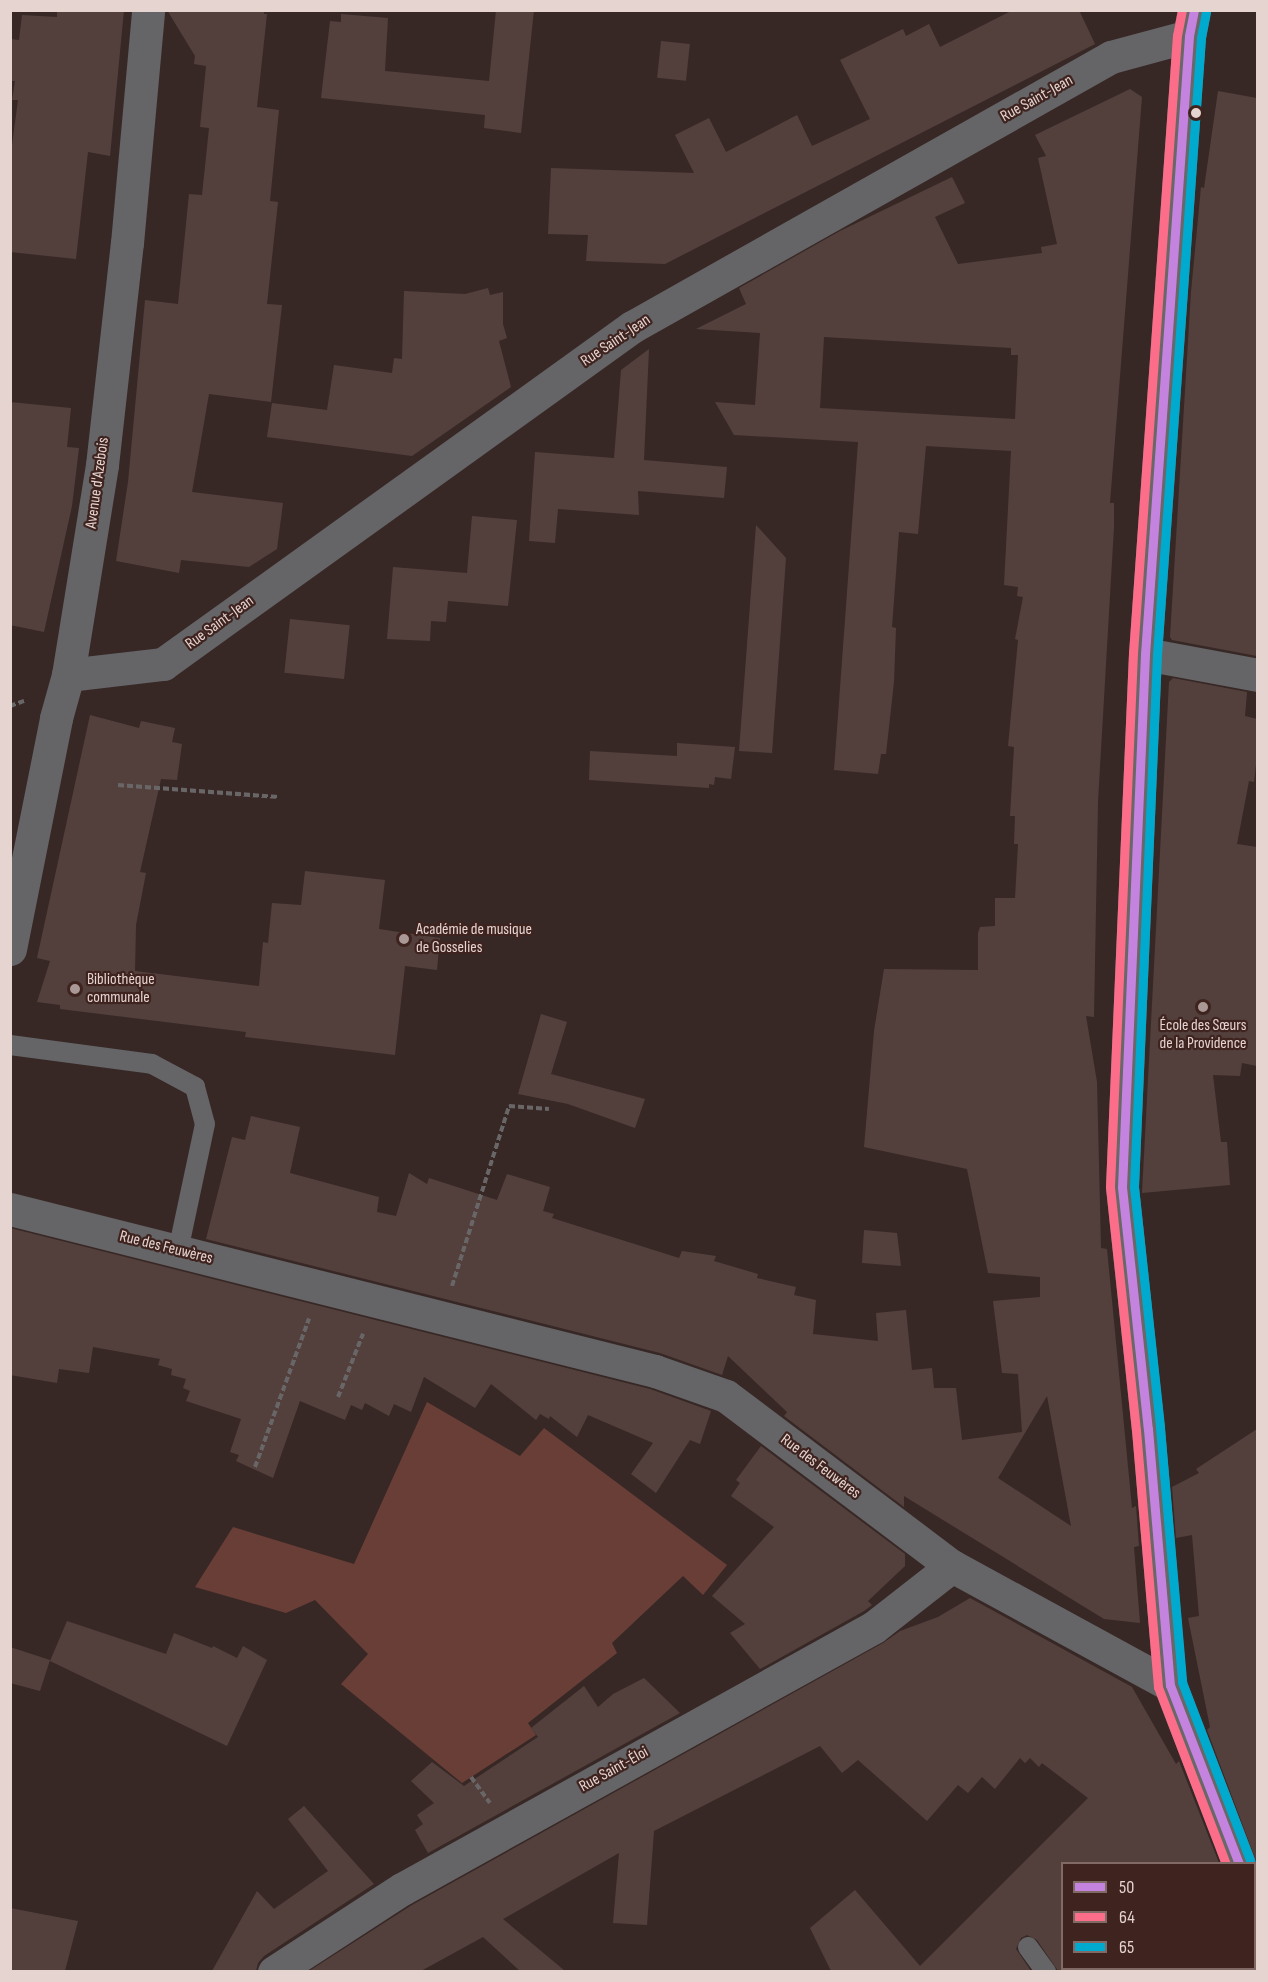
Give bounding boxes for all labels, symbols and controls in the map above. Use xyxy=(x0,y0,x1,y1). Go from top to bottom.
street label: Rue Saint-Jean xyxy=(997,71,1077,127)
unlabelled marker xyxy=(1190,107,1202,119)
street label: Rue Saint-Jean xyxy=(578,311,654,371)
street label: Avenue d'Azebois xyxy=(82,436,114,530)
street label: Rue Saint-Jean xyxy=(182,592,258,654)
place label: Académie de musique de Gosselies xyxy=(416,920,532,958)
marker: Académie de musique de Gosselies xyxy=(397,932,411,946)
place label: Bibliothèque communale xyxy=(87,970,155,1008)
marker: Bibliothèque communale xyxy=(68,982,82,996)
marker: École des Sœurs de la Providence xyxy=(1196,1000,1210,1014)
place label: École des Sœurs de la Providence xyxy=(1160,1016,1246,1054)
street label: Rue des Feuwères xyxy=(117,1227,215,1269)
street label: Rue des Feuwères xyxy=(776,1431,864,1503)
street label: Rue Saint-Éloi xyxy=(576,1743,652,1797)
legend xyxy=(1061,1862,1256,1970)
text: 50 xyxy=(1119,1877,1134,1898)
text: 64 xyxy=(1119,1907,1135,1928)
text: 65 xyxy=(1119,1937,1134,1958)

